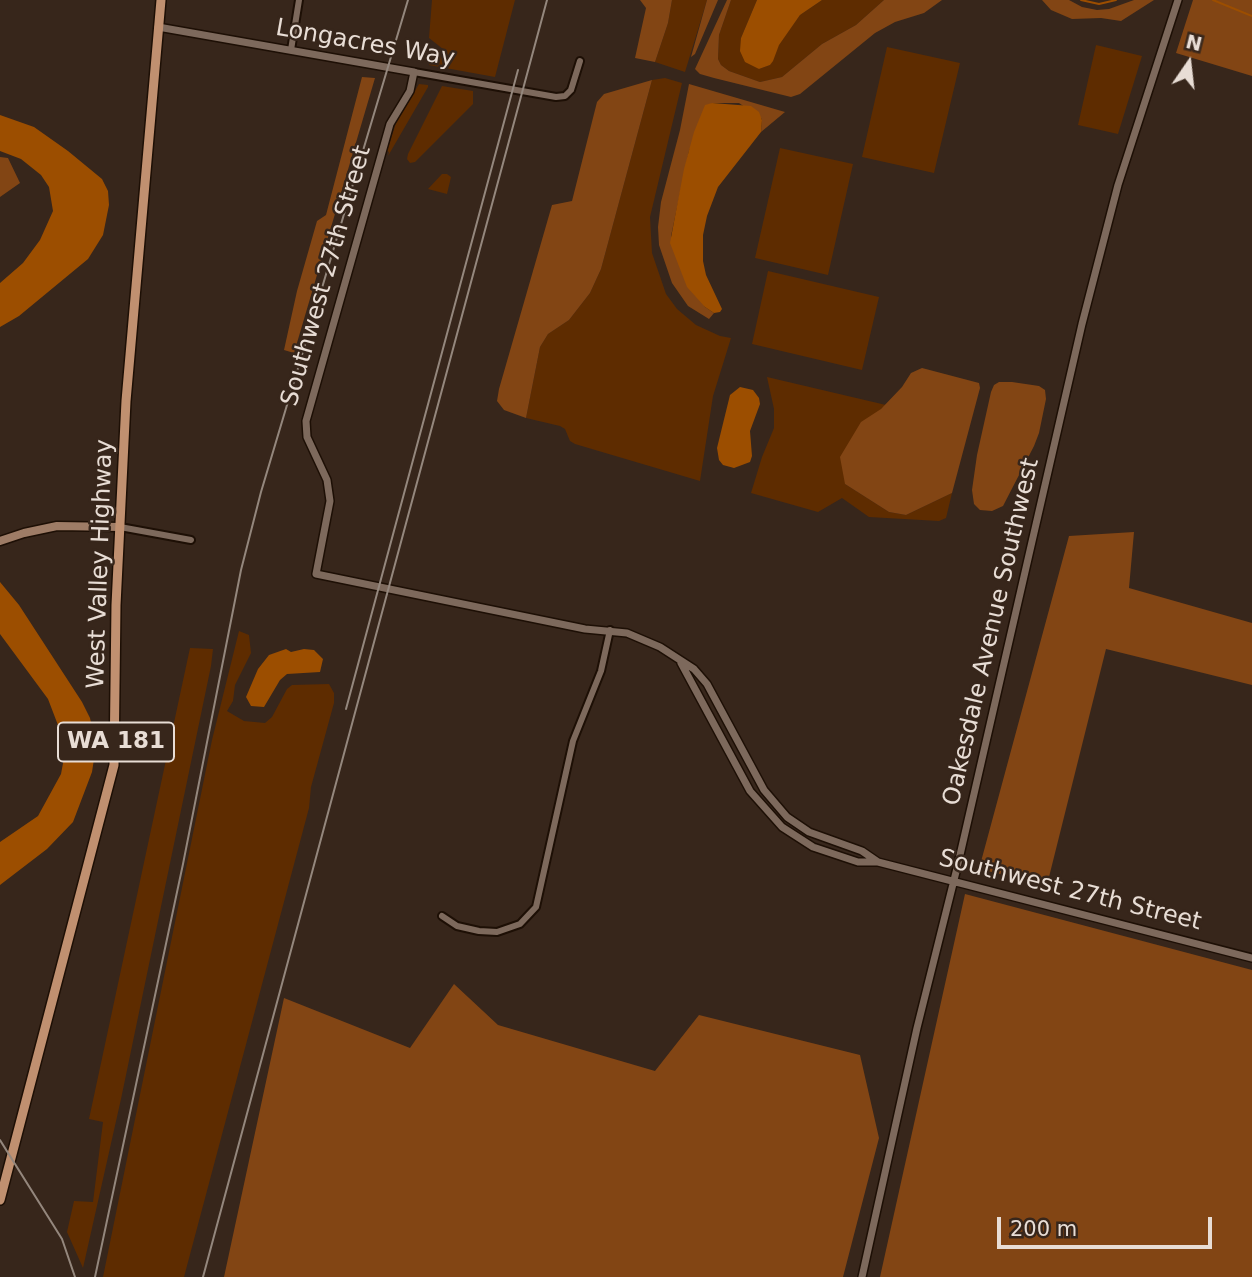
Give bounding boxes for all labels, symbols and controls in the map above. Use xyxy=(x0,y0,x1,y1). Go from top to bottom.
street label: Longacres Way xyxy=(273,14,457,74)
north arrow xyxy=(1154,28,1224,98)
text: N xyxy=(1184,30,1204,55)
street label: Southwest 27th Street xyxy=(276,143,378,409)
street label: West Valley Highway xyxy=(82,439,120,689)
street label: Oakesdale Avenue Southwest xyxy=(938,455,1046,809)
road number: WA 181 xyxy=(58,722,174,762)
street label: Southwest 27th Street xyxy=(936,844,1204,938)
scale bar xyxy=(1000,1204,1215,1248)
text: 200 m xyxy=(1010,1217,1077,1241)

